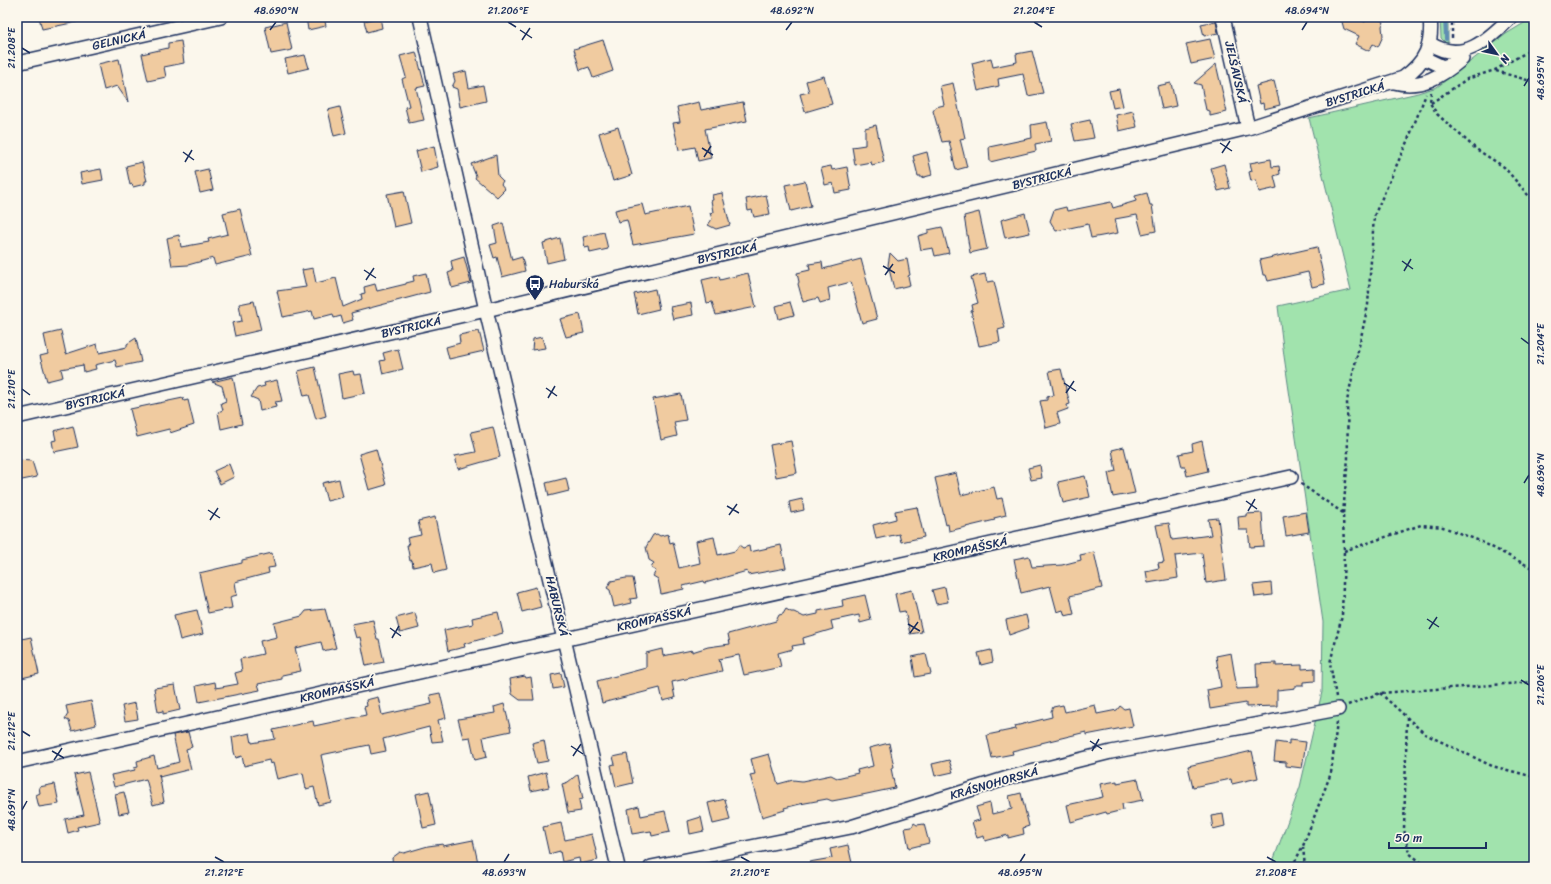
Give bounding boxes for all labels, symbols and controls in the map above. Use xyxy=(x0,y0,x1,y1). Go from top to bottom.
text: 48.690°N xyxy=(254,2,298,20)
text: 21.206°E xyxy=(488,2,530,20)
text: 48.692°N xyxy=(770,2,814,20)
text: 21.204°E xyxy=(1013,2,1056,20)
text: 48.694°N xyxy=(1285,2,1329,20)
street label: GELNICKÁ xyxy=(90,23,150,57)
text: 21.208°E xyxy=(3,26,21,69)
north arrow xyxy=(1477,34,1517,74)
street label: JELŠAVSKÁ xyxy=(1218,38,1254,107)
text: N xyxy=(1495,50,1516,68)
text: 48.695°N xyxy=(1532,56,1550,100)
street label: BYSTRICKÁ xyxy=(1323,74,1389,113)
street label: BYSTRICKÁ xyxy=(1010,159,1076,196)
street label: BYSTRICKÁ xyxy=(695,235,761,271)
bus stop icon: Haburská xyxy=(524,273,546,301)
place label: Haburská xyxy=(549,273,599,295)
street label: BYSTRICKÁ xyxy=(379,309,445,345)
text: 21.204°E xyxy=(1532,322,1550,365)
text: 21.210°E xyxy=(3,368,21,409)
street label: BYSTRICKÁ xyxy=(63,381,129,417)
text: 48.696°N xyxy=(1532,453,1550,497)
street label: KROMPAŠSKÁ xyxy=(930,529,1012,568)
street label: HABURSKÁ xyxy=(539,573,576,641)
street label: KROMPAŠSKÁ xyxy=(614,599,696,638)
text: 21.206°E xyxy=(1532,663,1550,705)
street label: KROMPAŠSKÁ xyxy=(297,670,379,709)
text: 21.212°E xyxy=(3,710,21,750)
street label: KRÁSNOHORSKÁ xyxy=(947,759,1043,806)
text: 48.691°N xyxy=(3,789,21,831)
scale bar xyxy=(1389,824,1486,850)
text: 50 m xyxy=(1395,827,1422,849)
text: 21.212°E xyxy=(205,864,245,882)
text: 48.693°N xyxy=(482,864,526,882)
text: 21.210°E xyxy=(730,864,771,882)
text: 48.695°N xyxy=(998,864,1042,882)
text: 21.208°E xyxy=(1255,864,1298,882)

